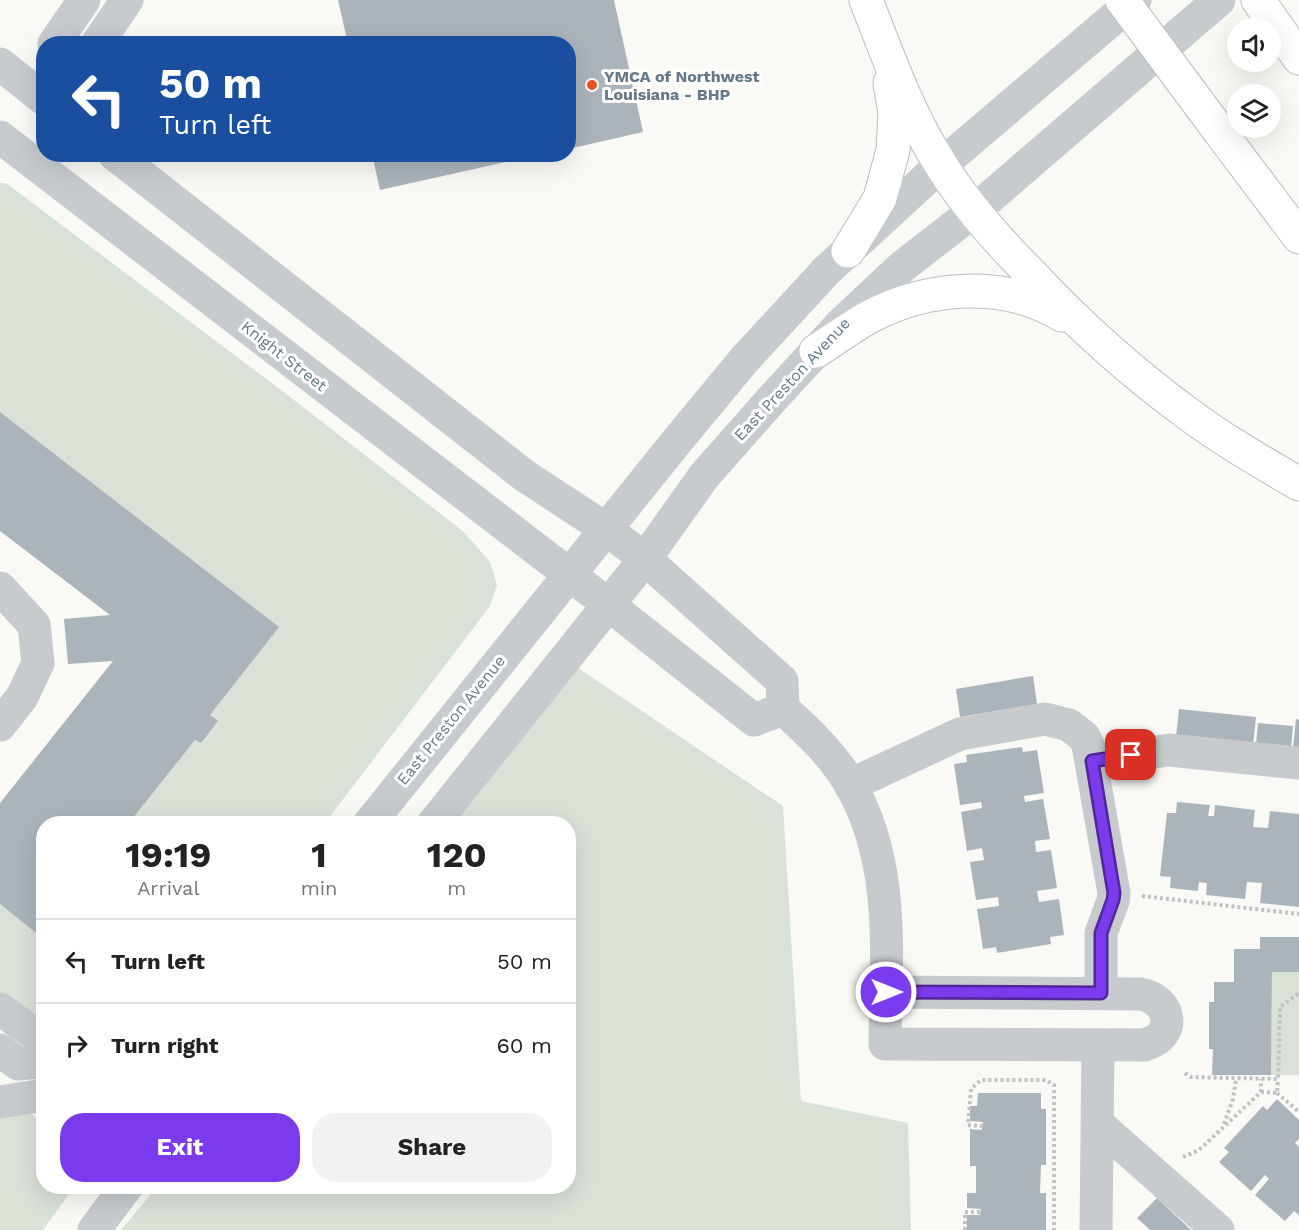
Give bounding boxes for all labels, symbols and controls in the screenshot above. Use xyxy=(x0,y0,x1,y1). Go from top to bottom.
map controls xyxy=(1227,18,1281,138)
button: sound xyxy=(1227,18,1281,72)
text: 50 m xyxy=(159,59,262,108)
icon: left xyxy=(60,60,138,138)
place label: YMCA of Northwest Louisiana - BHP xyxy=(604,67,760,104)
marker: YMCA of Northwest Louisiana - BHP xyxy=(585,78,599,92)
button: layers xyxy=(1227,84,1281,138)
text: Turn left xyxy=(159,109,271,141)
street label: East Preston Avenue xyxy=(730,314,854,444)
street label: Knight Street xyxy=(237,317,331,395)
street label: East Preston Avenue xyxy=(393,651,509,789)
pin xyxy=(1105,729,1156,780)
icon: arrive xyxy=(1114,738,1147,771)
text: 19:19 xyxy=(125,834,211,876)
text: 1 xyxy=(311,834,327,876)
text: 120 xyxy=(427,834,487,876)
text: Arrival xyxy=(137,876,200,900)
text: min xyxy=(301,876,337,900)
text: m xyxy=(447,876,466,900)
icon: left xyxy=(60,945,93,978)
text: Turn left xyxy=(111,949,205,974)
text: 50 m xyxy=(497,949,552,974)
position arrow xyxy=(854,960,918,1024)
icon: right xyxy=(60,1029,93,1062)
text: Turn right xyxy=(111,1033,218,1058)
text: 60 m xyxy=(496,1033,552,1058)
button: Exit xyxy=(60,1113,300,1182)
button: Share xyxy=(312,1113,552,1182)

